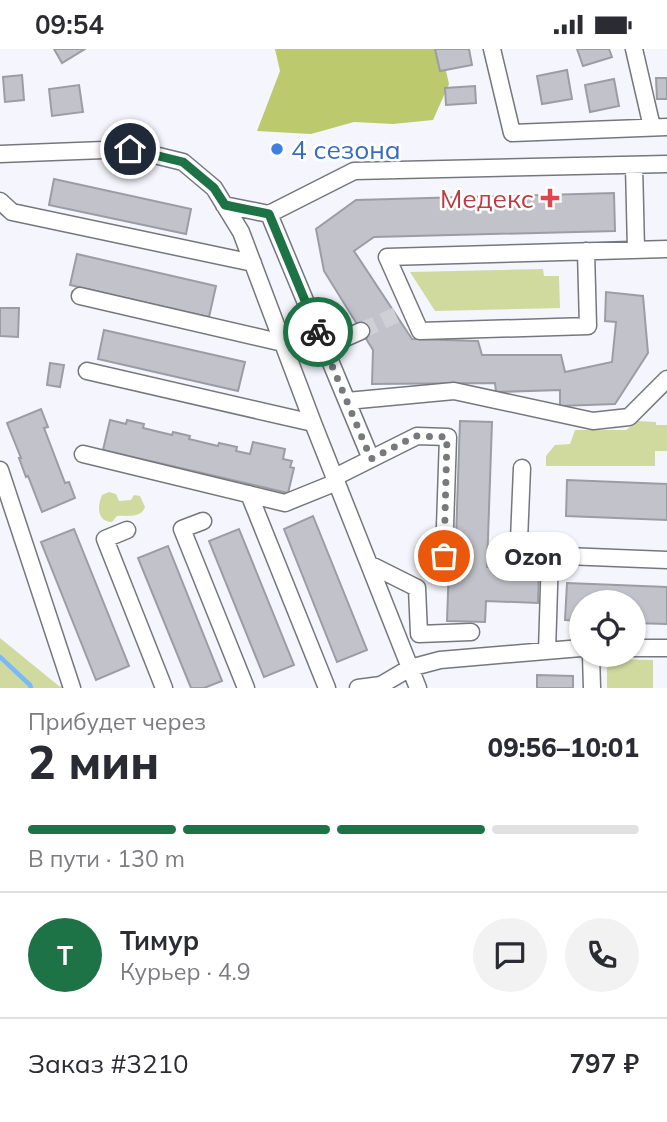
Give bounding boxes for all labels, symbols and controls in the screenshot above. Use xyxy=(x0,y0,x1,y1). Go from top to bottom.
text: 09:54 xyxy=(35,8,104,41)
pin xyxy=(100,119,160,179)
icon: home xyxy=(111,130,149,168)
place label: 4 сезона xyxy=(291,133,401,166)
marker: 4 сезона xyxy=(269,141,285,157)
place label: Медекс xyxy=(440,182,534,215)
marker: Медекс xyxy=(540,188,560,208)
courier xyxy=(283,297,353,367)
icon: bike xyxy=(299,313,337,351)
pin xyxy=(414,526,474,586)
callout: Ozon xyxy=(486,531,580,581)
icon: bag xyxy=(425,537,463,575)
text: Ozon xyxy=(504,542,562,571)
map controls xyxy=(569,590,646,667)
button: locate xyxy=(569,590,646,667)
text: Прибудет через xyxy=(28,707,206,736)
text: 09:56–10:01 xyxy=(488,731,639,764)
text: 2 мин xyxy=(28,733,159,791)
text: В пути · 130 m xyxy=(28,844,185,873)
button: chat xyxy=(473,918,547,992)
button: phone xyxy=(565,918,639,992)
text: Тимур xyxy=(120,924,199,957)
text: Т xyxy=(57,939,73,972)
text: Курьер · 4.9 xyxy=(120,957,251,986)
text: Заказ #3210 xyxy=(28,1047,189,1080)
text: 797 ₽ xyxy=(569,1047,639,1080)

